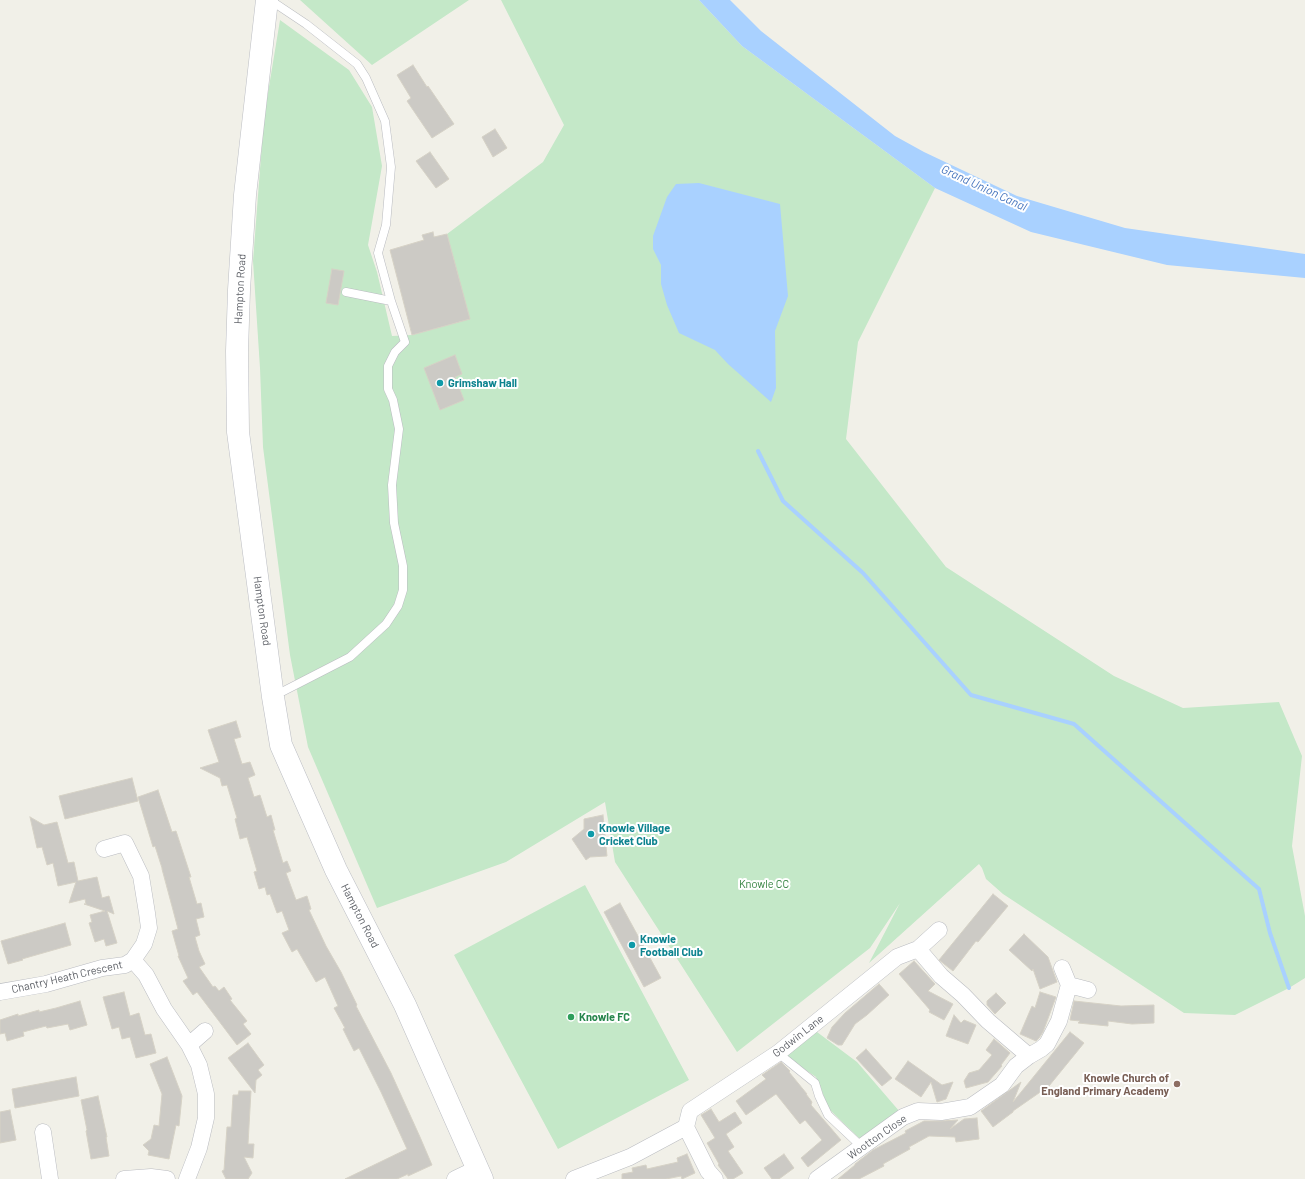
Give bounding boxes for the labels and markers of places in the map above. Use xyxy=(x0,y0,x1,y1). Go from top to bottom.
place label: Grimshaw Hall xyxy=(448,376,517,390)
marker: Grimshaw Hall xyxy=(435,378,445,388)
place label: Knowle Village Cricket Club xyxy=(599,821,670,847)
marker: Knowle Village Cricket Club xyxy=(586,829,596,839)
place label: Knowle Football Club xyxy=(640,932,703,958)
marker: Knowle Football Club xyxy=(627,940,637,950)
place label: Knowle FC xyxy=(579,1010,630,1024)
marker: Knowle FC xyxy=(566,1012,576,1022)
place label: Knowle Church of England Primary Academy xyxy=(1041,1071,1169,1097)
marker: Knowle Church of England Primary Academy xyxy=(1172,1079,1182,1089)

